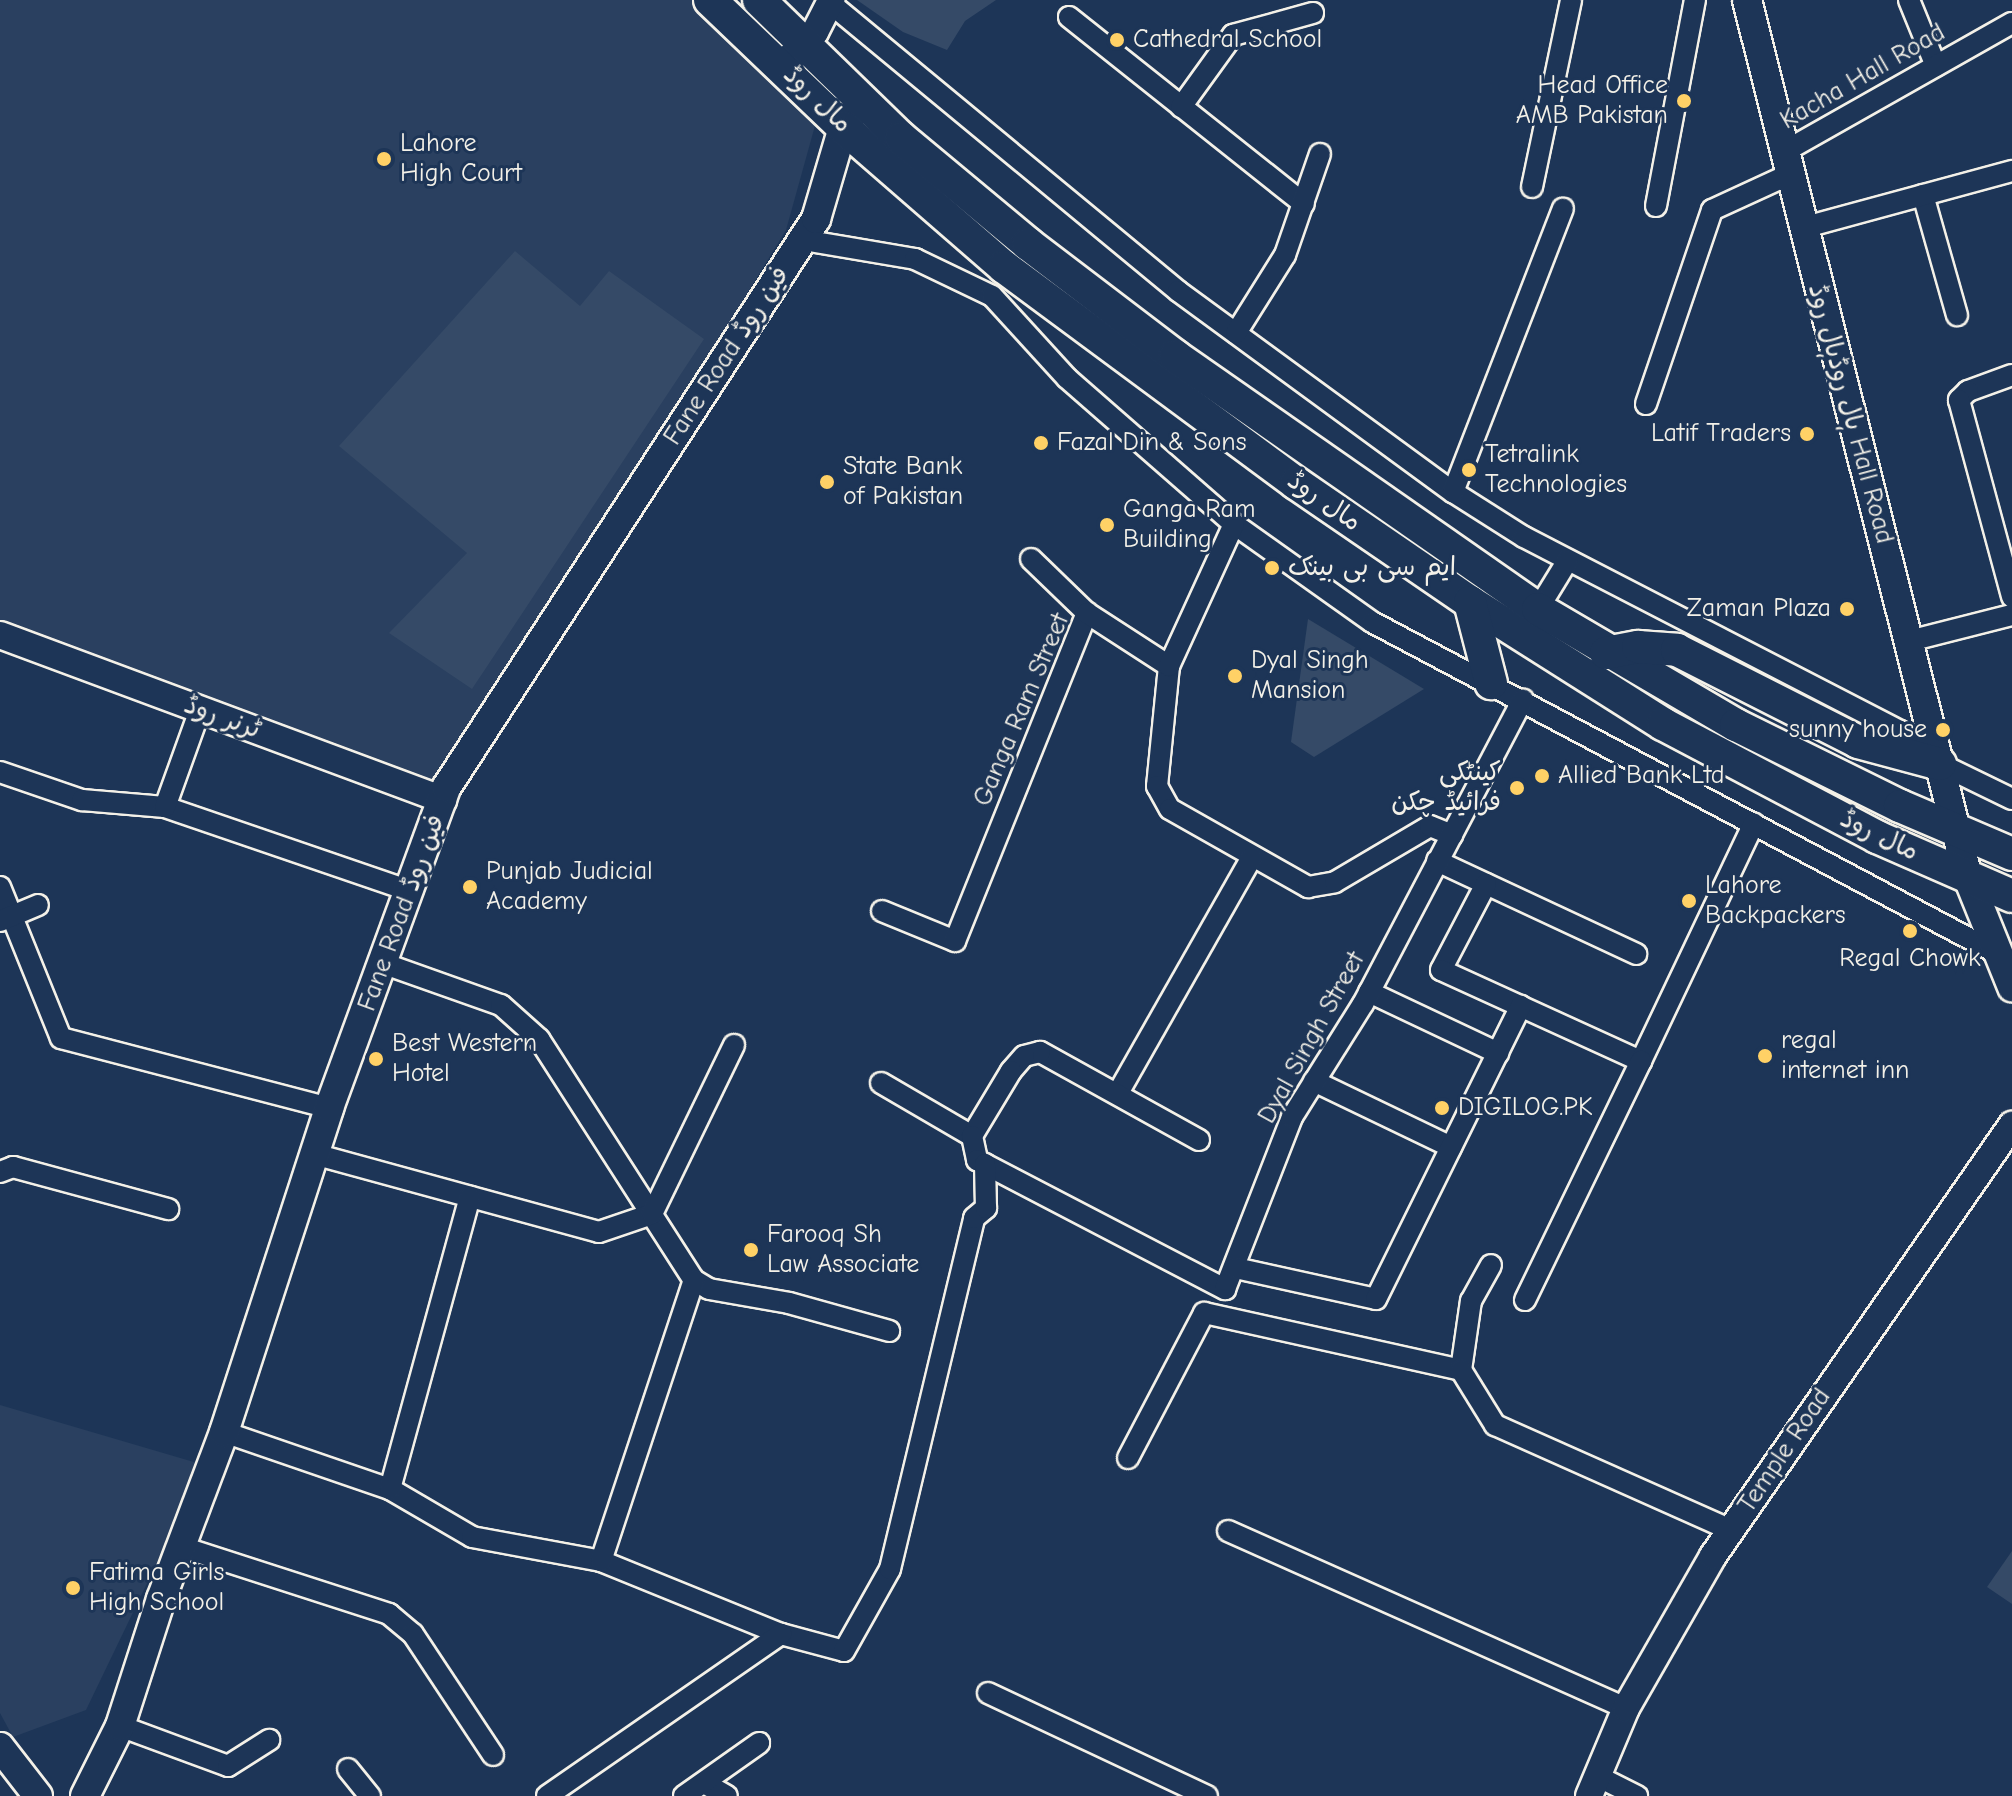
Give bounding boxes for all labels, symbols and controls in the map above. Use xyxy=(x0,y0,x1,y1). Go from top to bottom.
street label: Kacha Hall Road xyxy=(1775,17,1951,137)
place label: Cathedral School xyxy=(1133,24,1322,56)
marker: Cathedral School xyxy=(1108,31,1126,49)
street label: مال روڈ xyxy=(776,60,858,140)
place label: Head Office AMB Pakistan xyxy=(1516,70,1668,132)
marker: Head Office AMB Pakistan xyxy=(1675,92,1693,110)
place label: Lahore High Court xyxy=(400,128,522,190)
marker: Lahore High Court xyxy=(375,150,393,168)
street label: Fane Road فین روڈ xyxy=(658,261,796,451)
street label: ہال روڈہال روڈ Hall Road xyxy=(1800,281,1900,547)
place label: Latif Traders xyxy=(1651,418,1791,450)
marker: Latif Traders xyxy=(1798,425,1816,443)
place label: Fazal Din & Sons xyxy=(1057,427,1246,459)
marker: Fazal Din & Sons xyxy=(1032,434,1050,452)
place label: Tetralink Technologies xyxy=(1485,439,1627,500)
place label: State Bank of Pakistan xyxy=(843,451,963,512)
marker: Tetralink Technologies xyxy=(1460,461,1478,479)
street label: مال روڈ xyxy=(1281,465,1367,539)
marker: State Bank of Pakistan xyxy=(818,473,836,491)
place label: Ganga Ram Building xyxy=(1123,494,1255,556)
marker: Ganga Ram Building xyxy=(1098,516,1116,534)
place label: ایم سی بی بینک xyxy=(1288,552,1456,584)
marker: ایم سی بی بینک xyxy=(1263,559,1281,577)
place label: Zaman Plaza xyxy=(1687,593,1831,625)
marker: Zaman Plaza xyxy=(1838,600,1856,618)
street label: Ganga Ram Street xyxy=(967,609,1077,811)
place label: Dyal Singh Mansion xyxy=(1251,645,1369,706)
marker: Dyal Singh Mansion xyxy=(1226,667,1244,685)
street label: ٹرنر روڈ xyxy=(180,690,264,746)
place label: sunny house xyxy=(1789,714,1927,746)
marker: sunny house xyxy=(1934,721,1952,739)
place label: کینٹکی فرائیڈ چکن xyxy=(1391,757,1501,818)
place label: Allied Bank Ltd xyxy=(1558,760,1725,792)
marker: Allied Bank Ltd xyxy=(1533,767,1551,785)
marker: کینٹکی فرائیڈ چکن xyxy=(1508,779,1526,797)
street label: مال روڈ xyxy=(1835,804,1923,868)
street label: Fane Road فین روڈ xyxy=(352,810,452,1016)
place label: Punjab Judicial Academy xyxy=(486,856,653,918)
place label: Lahore Backpackers xyxy=(1705,870,1846,932)
marker: Punjab Judicial Academy xyxy=(461,878,479,896)
marker: Lahore Backpackers xyxy=(1680,892,1698,910)
marker: Regal Chowk xyxy=(1901,922,1919,940)
place label: Regal Chowk xyxy=(1839,943,1981,975)
street label: Dyal Singh Street xyxy=(1252,947,1372,1129)
place label: regal internet inn xyxy=(1781,1025,1909,1086)
place label: Best Western Hotel xyxy=(392,1028,537,1090)
marker: regal internet inn xyxy=(1756,1047,1774,1065)
marker: Best Western Hotel xyxy=(367,1050,385,1068)
place label: DIGILOG.PK xyxy=(1458,1092,1592,1124)
marker: DIGILOG.PK xyxy=(1433,1099,1451,1117)
place label: Farooq Sh Law Associate xyxy=(767,1219,919,1280)
marker: Farooq Sh Law Associate xyxy=(742,1241,760,1259)
street label: Temple Road xyxy=(1732,1383,1838,1519)
place label: Fatima Girls High School xyxy=(89,1557,224,1618)
marker: Fatima Girls High School xyxy=(64,1579,82,1597)

